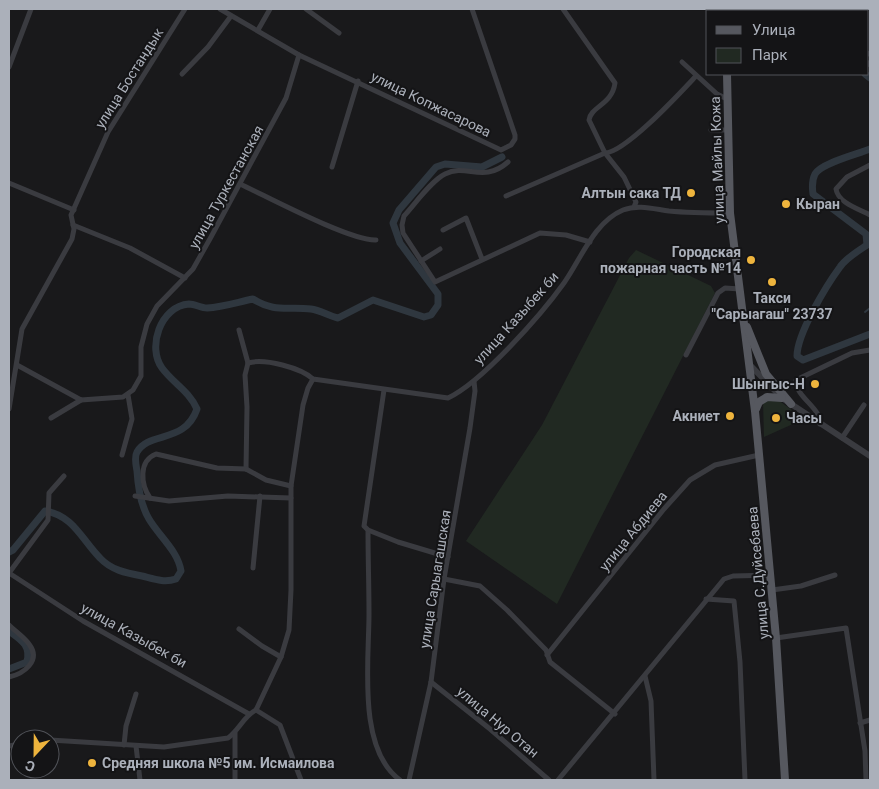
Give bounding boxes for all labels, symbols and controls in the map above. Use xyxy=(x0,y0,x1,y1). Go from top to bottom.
legend xyxy=(706,10,869,75)
text: Улица xyxy=(752,21,795,39)
street label: улица Бостандык xyxy=(92,25,167,131)
text: Парк xyxy=(752,46,787,64)
street label: улица Копжасарова xyxy=(368,68,494,140)
street label: улица Майлы Кожа xyxy=(707,96,727,224)
street label: улица Туркестанская xyxy=(185,122,267,252)
place label: Алтын сака ТД xyxy=(582,185,682,201)
marker: Алтын сака ТД xyxy=(685,187,697,199)
place label: Кыран xyxy=(796,196,840,212)
marker: Кыран xyxy=(780,198,792,210)
place label: Городская пожарная часть №14 xyxy=(600,244,741,276)
marker: Городская пожарная часть №14 xyxy=(745,254,757,266)
street label: улица Казыбек би xyxy=(470,269,562,367)
marker: Такси "Сарыагаш" 23737 xyxy=(766,276,778,288)
place label: Такси "Сарыагаш" 23737 xyxy=(711,290,833,322)
place label: Шынгыс-Н xyxy=(732,376,805,392)
marker: Шынгыс-Н xyxy=(809,378,821,390)
place label: Акниет xyxy=(672,408,720,424)
marker: Акниет xyxy=(724,410,736,422)
place label: Часы xyxy=(786,410,822,426)
marker: Часы xyxy=(770,412,782,424)
street label: улица Абдиева xyxy=(596,488,670,574)
street label: улица С.Дуйсебаева xyxy=(744,506,772,640)
street label: улица Сарыагашская xyxy=(416,509,454,649)
street label: улица Казыбек би xyxy=(78,599,190,671)
street label: улица Нур Отан xyxy=(454,683,542,761)
north arrow xyxy=(10,729,60,779)
place label: Средняя школа №5 им. Исмаилова xyxy=(102,755,335,771)
text: С xyxy=(23,757,37,775)
marker: Средняя школа №5 им. Исмаилова xyxy=(86,757,98,769)

